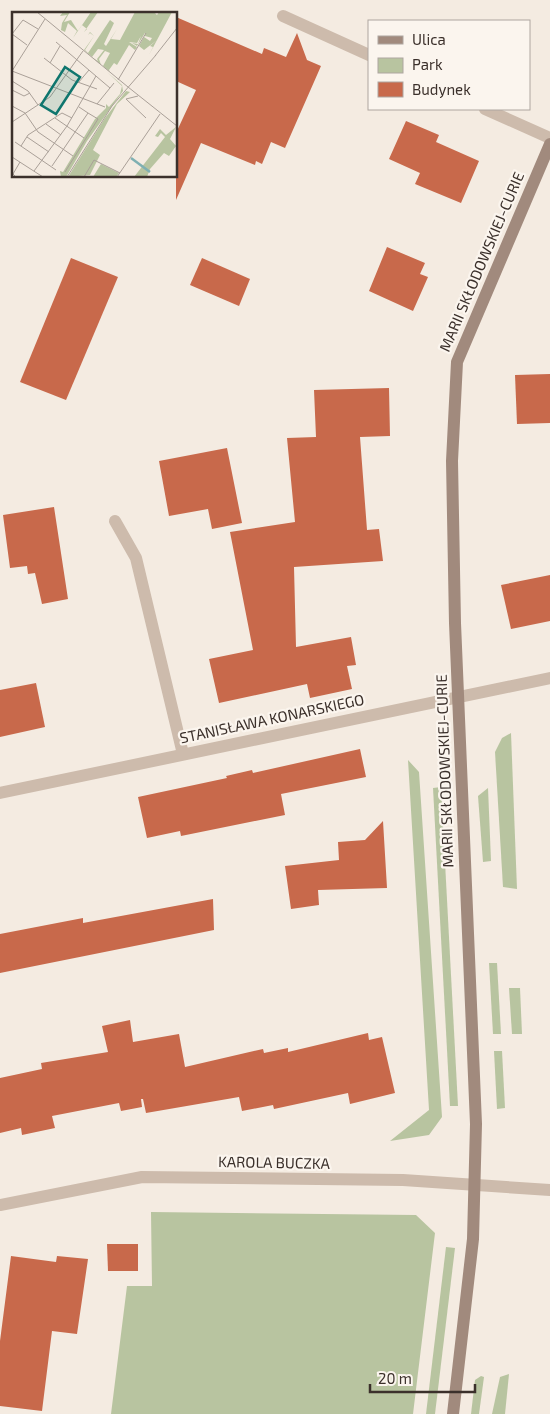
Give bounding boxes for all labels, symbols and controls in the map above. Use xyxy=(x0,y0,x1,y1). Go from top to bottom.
inset map xyxy=(12,12,178,178)
legend xyxy=(368,20,530,110)
text: Ulica xyxy=(412,30,446,48)
text: Park xyxy=(412,55,443,73)
text: Budynek xyxy=(412,80,471,98)
street label: MARII SKŁODOWSKIEJ-CURIE xyxy=(435,169,527,354)
street label: MARII SKŁODOWSKIEJ-CURIE xyxy=(432,674,456,868)
street label: STANISŁAWA KONARSKIEGO xyxy=(178,690,366,746)
street label: KAROLA BUCZKA xyxy=(218,1152,331,1172)
scale bar xyxy=(370,1362,475,1394)
text: 20 m xyxy=(378,1369,412,1387)

